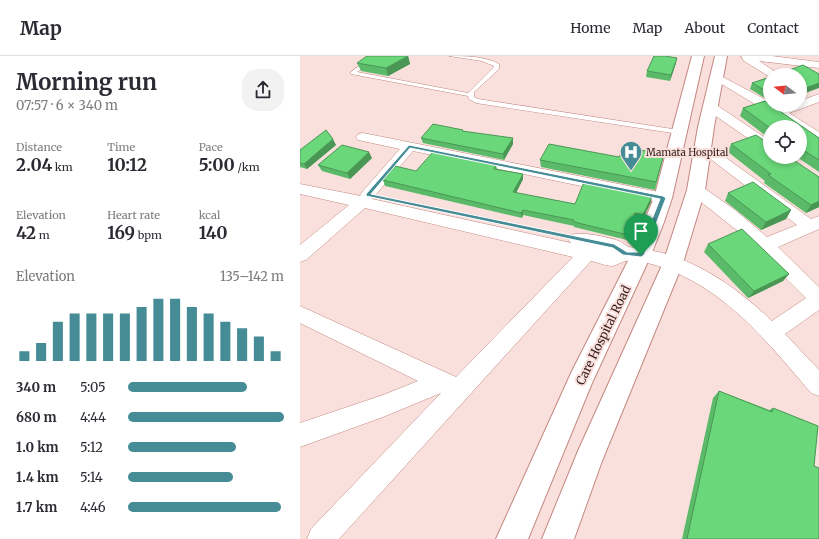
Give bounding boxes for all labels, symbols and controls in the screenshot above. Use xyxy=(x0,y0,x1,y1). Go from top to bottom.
text: Map xyxy=(20,16,62,40)
text: Home xyxy=(570,19,611,37)
text: Map xyxy=(633,19,662,37)
text: About xyxy=(684,19,725,37)
text: Contact xyxy=(747,19,799,37)
text: Morning run xyxy=(16,68,157,96)
north arrow xyxy=(763,68,807,112)
map controls xyxy=(763,68,807,164)
button: share xyxy=(242,69,284,111)
text: 07:57 · 6 × 340 m xyxy=(16,97,118,114)
button: locate xyxy=(763,120,807,164)
hospital icon: Mamata Hospital xyxy=(618,139,644,172)
text: Distance xyxy=(16,140,62,154)
text: Time xyxy=(107,140,135,154)
text: Pace xyxy=(199,140,223,154)
place label: Mamata Hospital xyxy=(646,146,728,159)
text: 2.04 xyxy=(16,154,52,176)
text: 10:12 xyxy=(107,154,147,176)
text: 5:00 xyxy=(199,154,235,176)
text: km xyxy=(52,160,73,174)
text: /km xyxy=(235,160,260,174)
text: Elevation xyxy=(16,208,66,222)
text: Heart rate xyxy=(107,208,160,222)
text: kcal xyxy=(199,208,220,222)
pin xyxy=(624,214,658,255)
icon: arrive xyxy=(630,220,652,242)
text: 42 xyxy=(16,222,36,244)
text: 169 xyxy=(107,222,135,244)
text: 140 xyxy=(199,222,228,244)
text: m xyxy=(36,228,50,242)
text: bpm xyxy=(135,228,162,242)
text: Elevation xyxy=(16,268,75,285)
text: 135–142 m xyxy=(220,268,284,285)
street label: Care Hospital Road xyxy=(572,283,634,387)
text: 340 m xyxy=(16,379,56,396)
text: 5:05 xyxy=(80,379,106,396)
text: 680 m xyxy=(16,409,57,426)
text: 4:44 xyxy=(80,409,106,426)
text: 1.0 km xyxy=(16,439,59,456)
text: 5:12 xyxy=(80,439,103,456)
text: 1.4 km xyxy=(16,469,59,486)
text: 5:14 xyxy=(80,469,103,486)
text: 1.7 km xyxy=(16,499,57,516)
text: 4:46 xyxy=(80,499,106,516)

